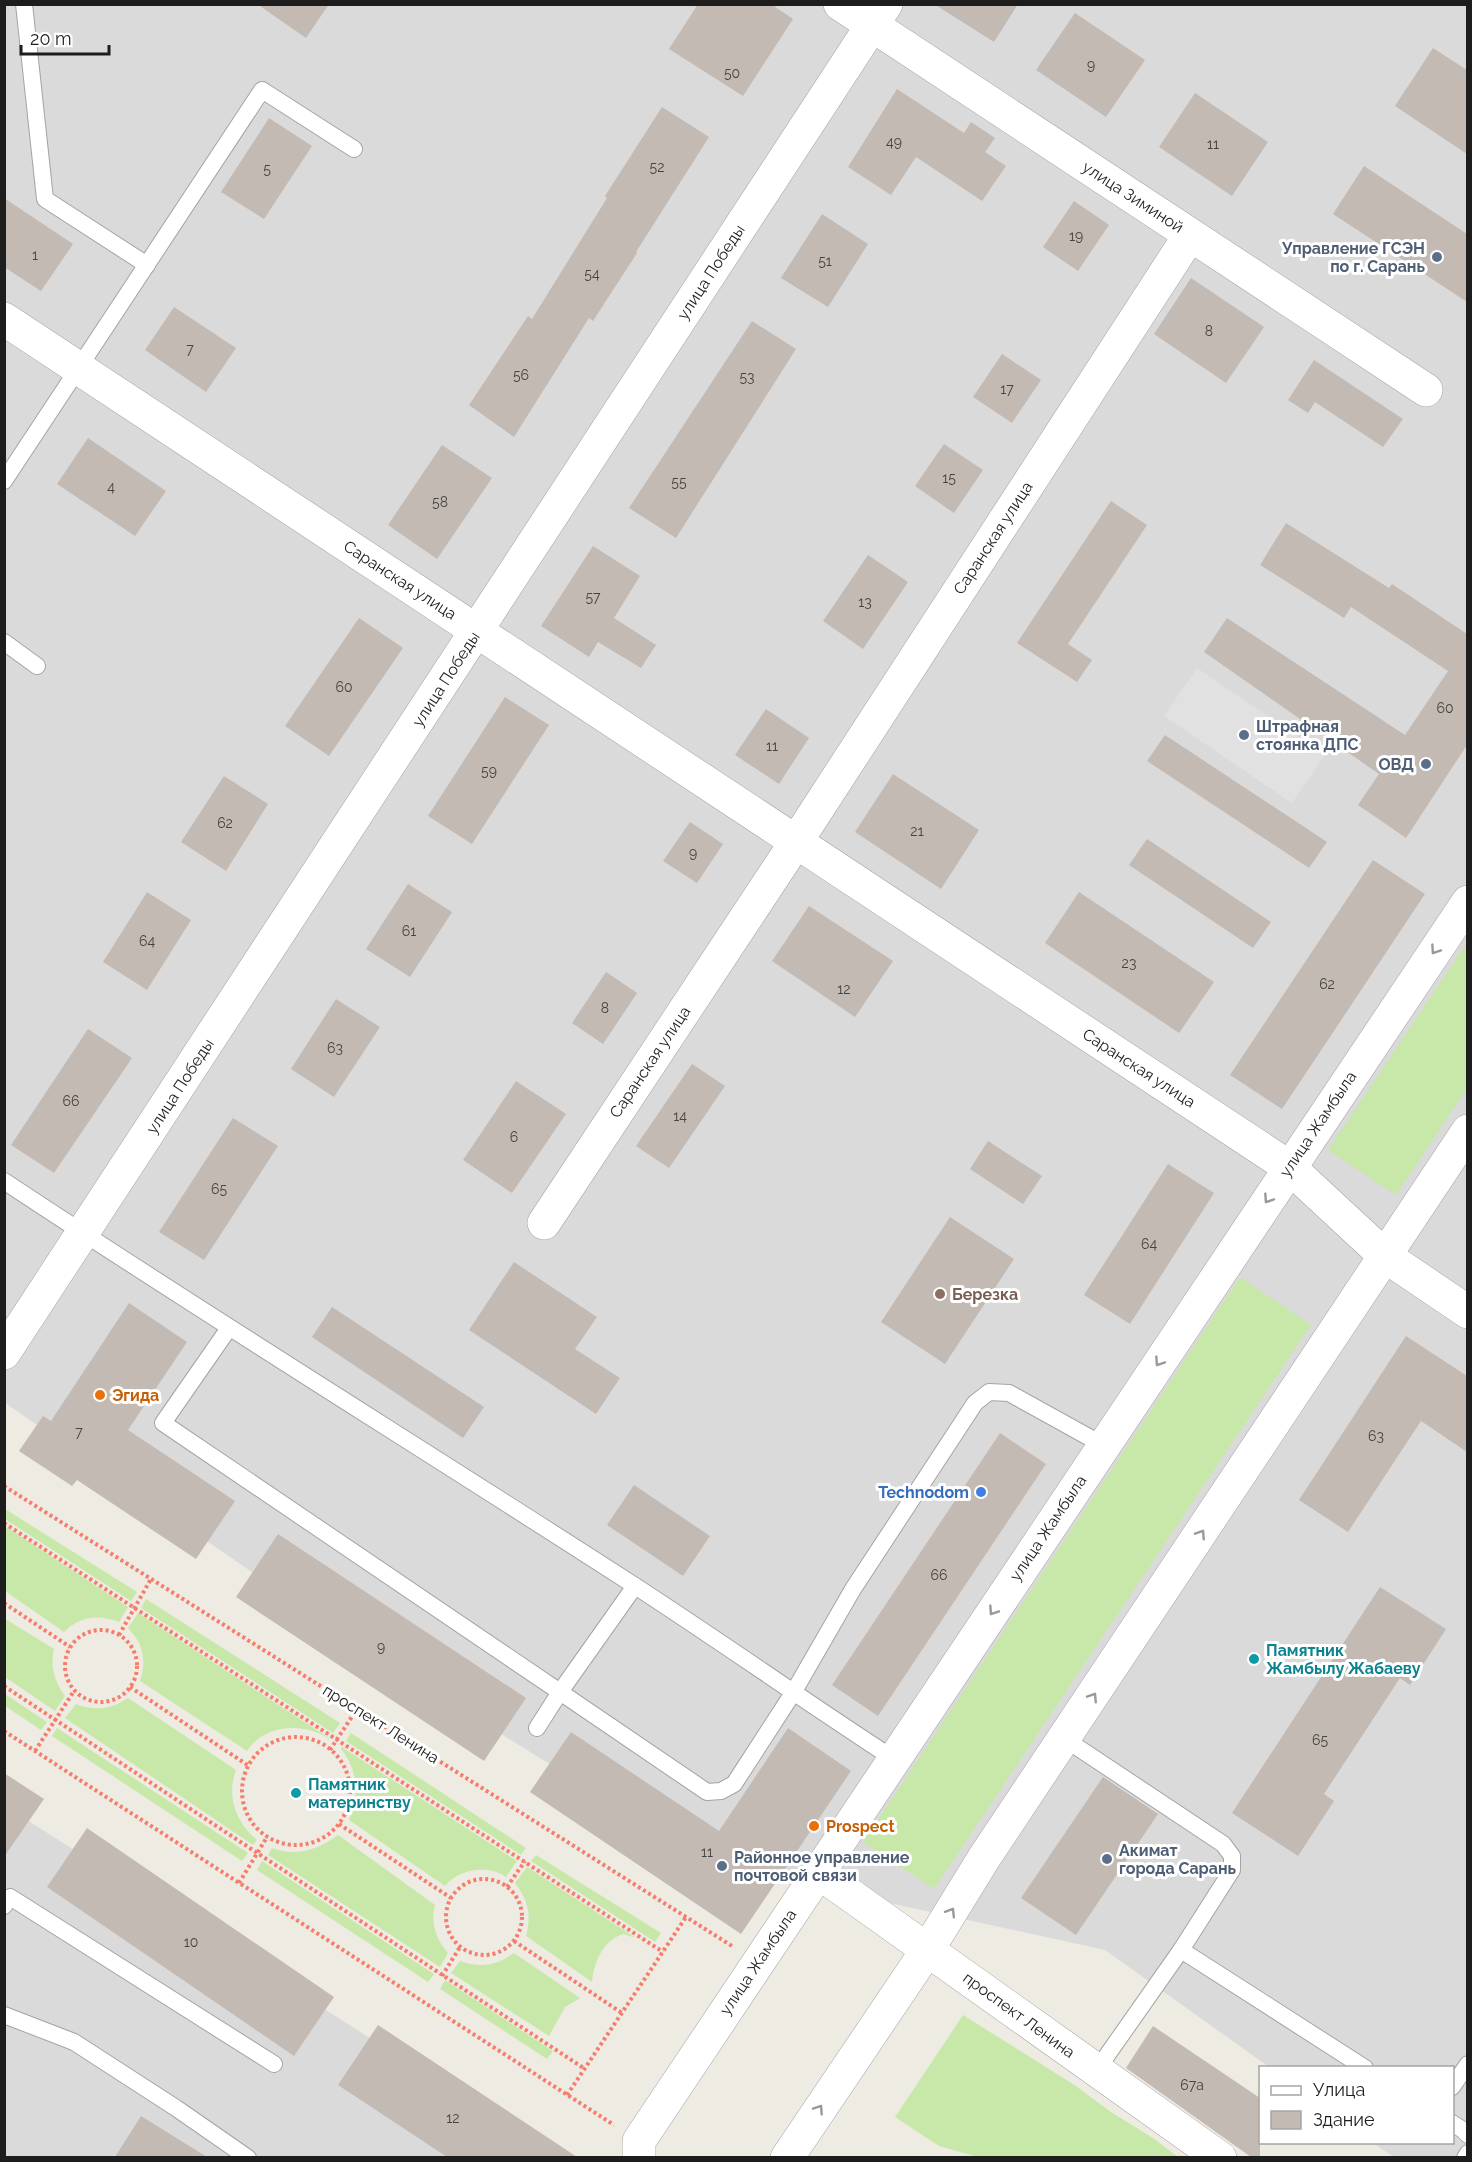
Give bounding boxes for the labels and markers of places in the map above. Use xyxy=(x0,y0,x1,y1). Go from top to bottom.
place label: Управление ГСЭН по г. Сарань xyxy=(1281,239,1425,276)
marker: Управление ГСЭН по г. Сарань xyxy=(1430,250,1444,264)
place label: Штрафная стоянка ДПС xyxy=(1256,717,1359,754)
marker: Штрафная стоянка ДПС xyxy=(1237,728,1251,742)
place label: ОВД xyxy=(1378,755,1414,774)
marker: ОВД xyxy=(1419,757,1433,771)
place label: Березка xyxy=(952,1285,1018,1304)
marker: Березка xyxy=(933,1287,947,1301)
place label: Эгида xyxy=(112,1386,159,1405)
marker: Эгида xyxy=(93,1388,107,1402)
place label: Technodom xyxy=(878,1483,969,1502)
marker: Technodom xyxy=(974,1485,988,1499)
place label: Памятник Жамбылу Жабаеву xyxy=(1266,1641,1421,1678)
marker: Памятник Жамбылу Жабаеву xyxy=(1247,1652,1261,1666)
place label: Памятник материнству xyxy=(308,1775,411,1812)
marker: Памятник материнству xyxy=(289,1786,303,1800)
place label: Prospect xyxy=(826,1817,895,1836)
marker: Prospect xyxy=(807,1819,821,1833)
place label: Акимат города Сарань xyxy=(1119,1841,1237,1878)
place label: Районное управление почтовой связи xyxy=(734,1848,910,1885)
marker: Акимат города Сарань xyxy=(1100,1852,1114,1866)
marker: Районное управление почтовой связи xyxy=(715,1859,729,1873)

